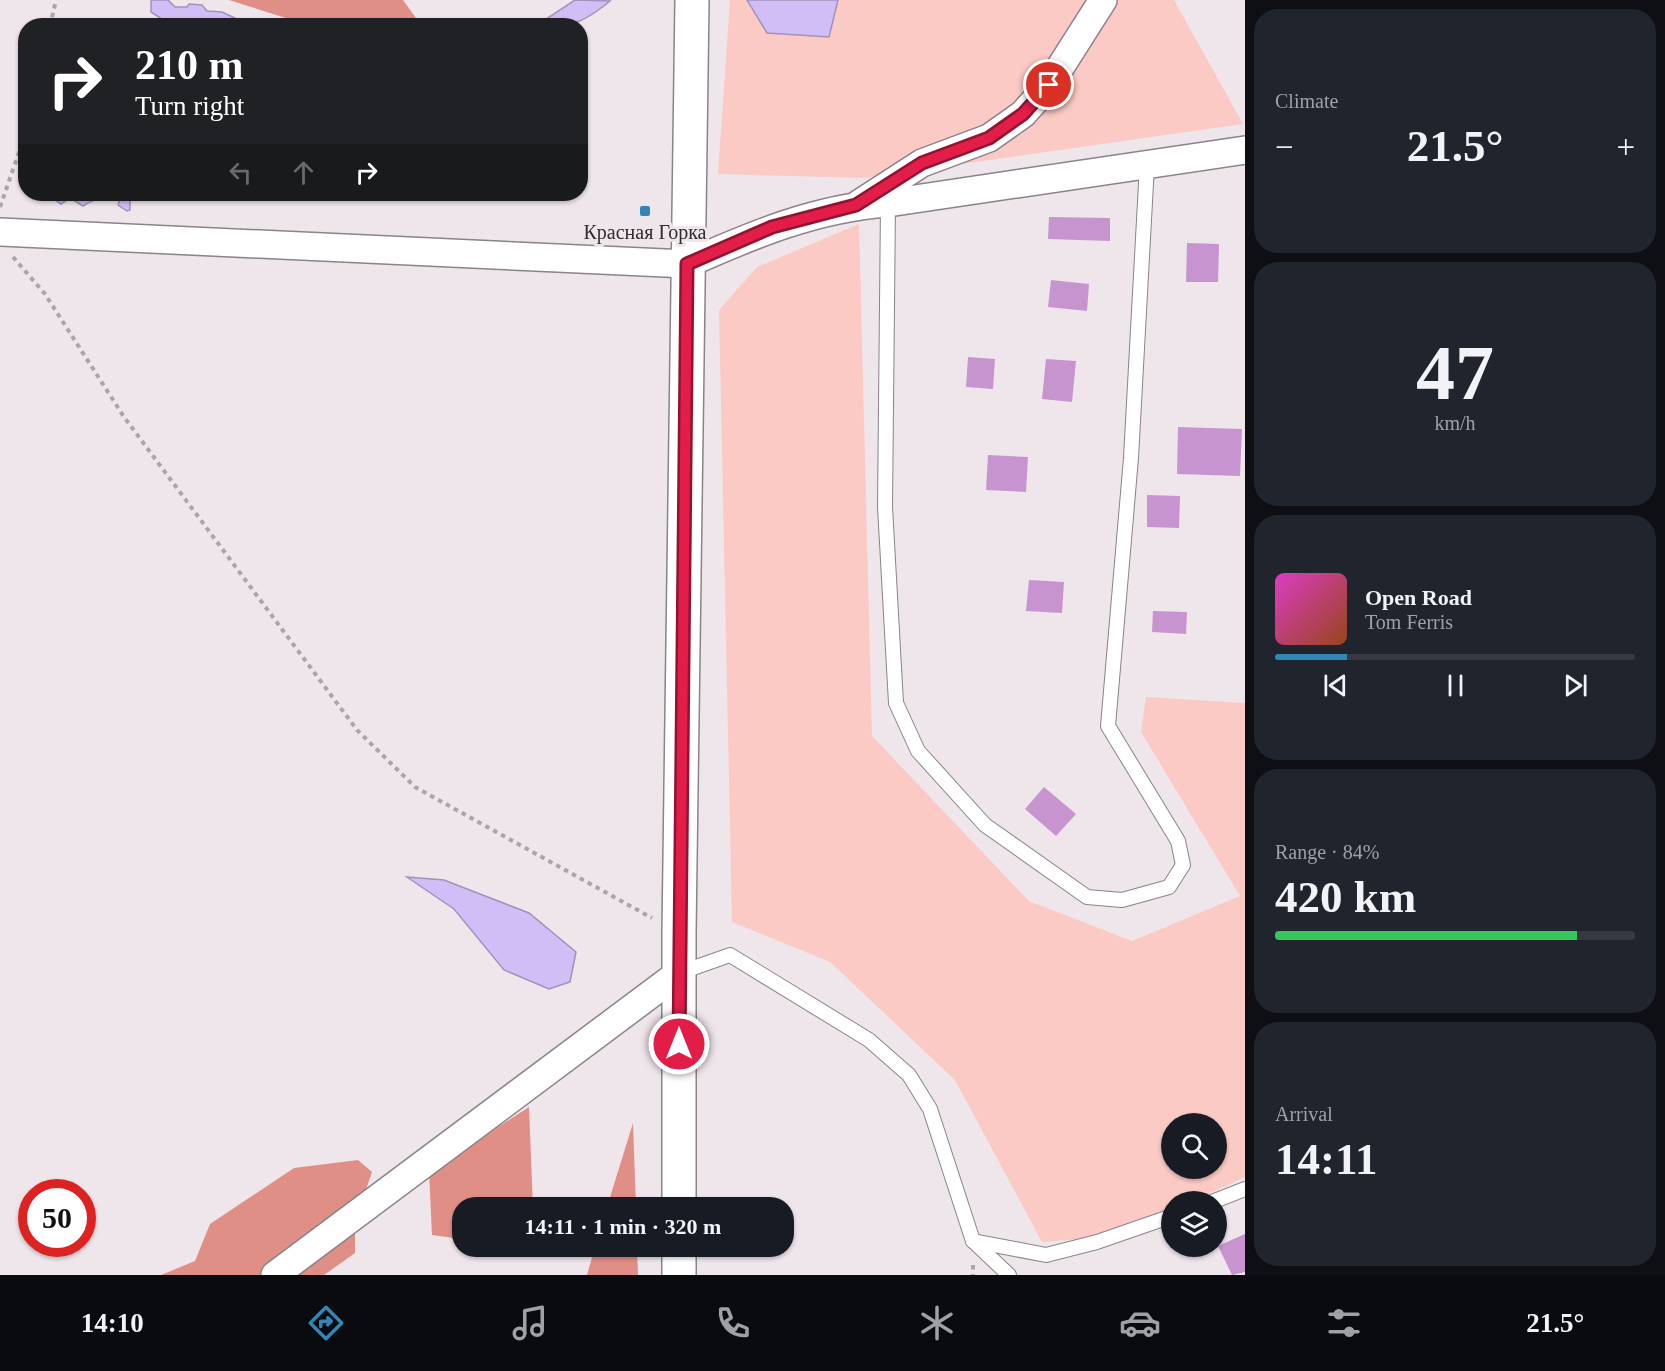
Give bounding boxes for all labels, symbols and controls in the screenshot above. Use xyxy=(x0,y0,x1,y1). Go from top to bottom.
icon: right xyxy=(36,42,114,120)
text: 210 m xyxy=(135,42,244,88)
pin xyxy=(1023,59,1074,110)
icon: arrive xyxy=(1032,68,1065,101)
text: Climate xyxy=(1275,90,1338,112)
text: Turn right xyxy=(135,91,244,121)
text: 21.5° xyxy=(1407,121,1503,171)
text: − xyxy=(1275,129,1294,165)
text: + xyxy=(1616,129,1635,165)
icon: left xyxy=(224,156,257,189)
icon: ahead xyxy=(287,156,320,189)
icon: right xyxy=(350,156,383,189)
marker: Красная Горка xyxy=(638,204,652,218)
place label: Красная Горка xyxy=(584,221,707,244)
text: 47 xyxy=(1416,329,1494,416)
text: km/h xyxy=(1434,412,1476,434)
text: Open Road xyxy=(1365,585,1472,610)
text: Tom Ferris xyxy=(1365,611,1453,633)
icon: previous xyxy=(1319,669,1352,702)
icon: pause xyxy=(1439,669,1472,702)
icon: next xyxy=(1559,669,1592,702)
text: Range · 84% xyxy=(1275,841,1379,863)
text: 420 km xyxy=(1275,872,1416,922)
position arrow xyxy=(647,1012,711,1076)
text: Arrival xyxy=(1275,1103,1333,1125)
map controls xyxy=(1161,1113,1227,1257)
button: search xyxy=(1161,1113,1227,1179)
text: 14:11 xyxy=(1275,1134,1378,1184)
speed limit sign: 50 xyxy=(18,1179,96,1257)
button: layers xyxy=(1161,1191,1227,1257)
text: 14:11 · 1 min · 320 m xyxy=(525,1214,721,1239)
icon: directions xyxy=(305,1302,347,1344)
icon: music xyxy=(509,1302,551,1344)
icon: phone xyxy=(712,1302,754,1344)
icon: climate xyxy=(916,1302,958,1344)
icon: car xyxy=(1119,1302,1161,1344)
icon: filters xyxy=(1323,1302,1365,1344)
text: 14:10 xyxy=(81,1308,144,1338)
text: 21.5° xyxy=(1526,1308,1584,1338)

